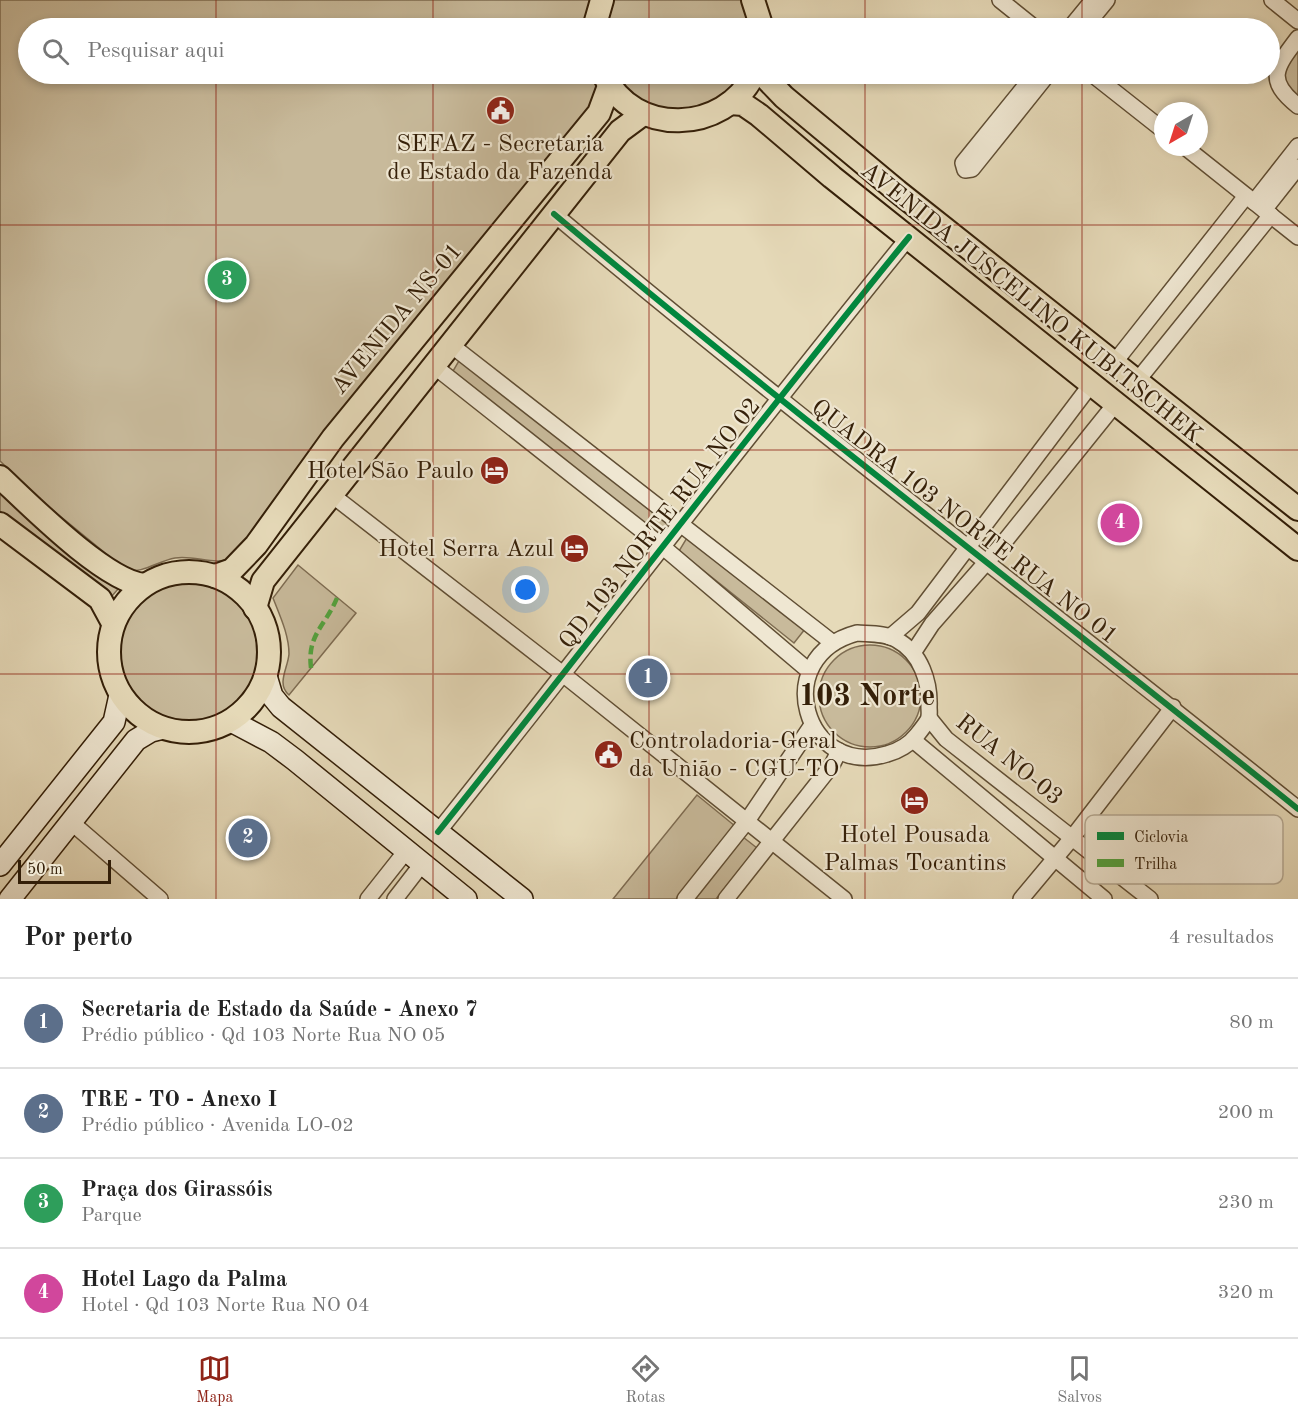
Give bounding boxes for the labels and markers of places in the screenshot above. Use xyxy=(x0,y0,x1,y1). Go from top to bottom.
public building icon: SEFAZ - Secretaria de Estado da Fazenda xyxy=(484,94,516,126)
place label: SEFAZ - Secretaria de Estado da Fazenda xyxy=(387,133,613,185)
pin: 3 xyxy=(208,258,246,302)
hotel icon: Hotel São Paulo xyxy=(479,454,511,486)
place label: Hotel São Paulo xyxy=(307,460,474,484)
pin: 4 xyxy=(1100,500,1140,546)
hotel icon: Hotel Serra Azul xyxy=(559,532,591,564)
place label: Hotel Serra Azul xyxy=(378,538,554,562)
pin: 1 xyxy=(628,656,668,700)
place label: Controladoria-Geral da União - CGU-TO xyxy=(629,730,839,782)
public building icon: Controladoria-Geral da União - CGU-TO xyxy=(592,738,624,770)
hotel icon: Hotel Pousada Palmas Tocantins xyxy=(899,785,931,817)
pin: 2 xyxy=(228,816,268,860)
place label: Hotel Pousada Palmas Tocantins xyxy=(824,824,1006,876)

